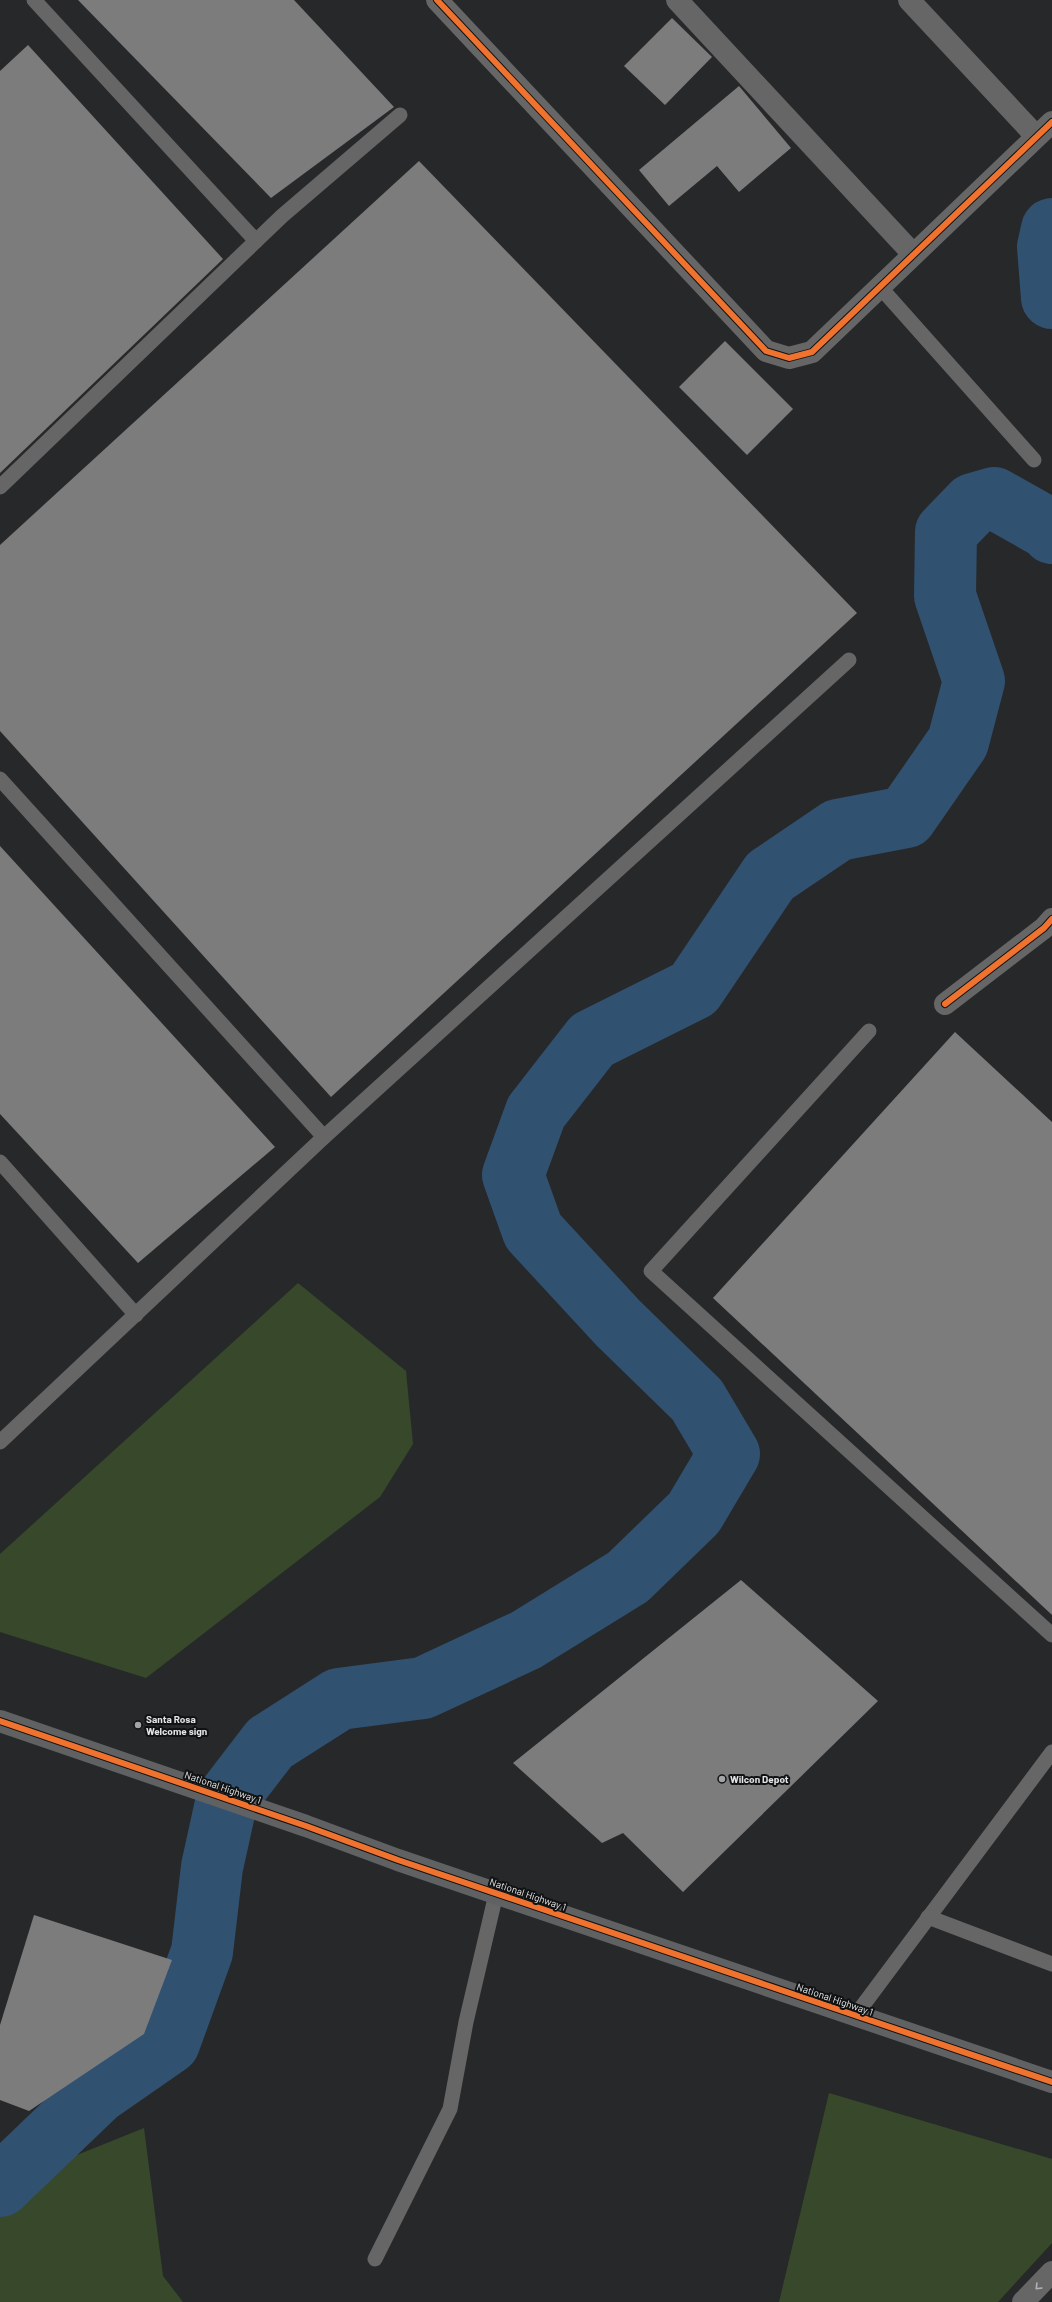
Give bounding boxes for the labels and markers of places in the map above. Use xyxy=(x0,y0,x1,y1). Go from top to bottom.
place label: Santa Rosa Welcome sign xyxy=(146,1713,207,1737)
marker: Santa Rosa Welcome sign xyxy=(133,1720,143,1730)
place label: Wilcon Depot xyxy=(730,1773,789,1785)
marker: Wilcon Depot xyxy=(717,1774,727,1784)

